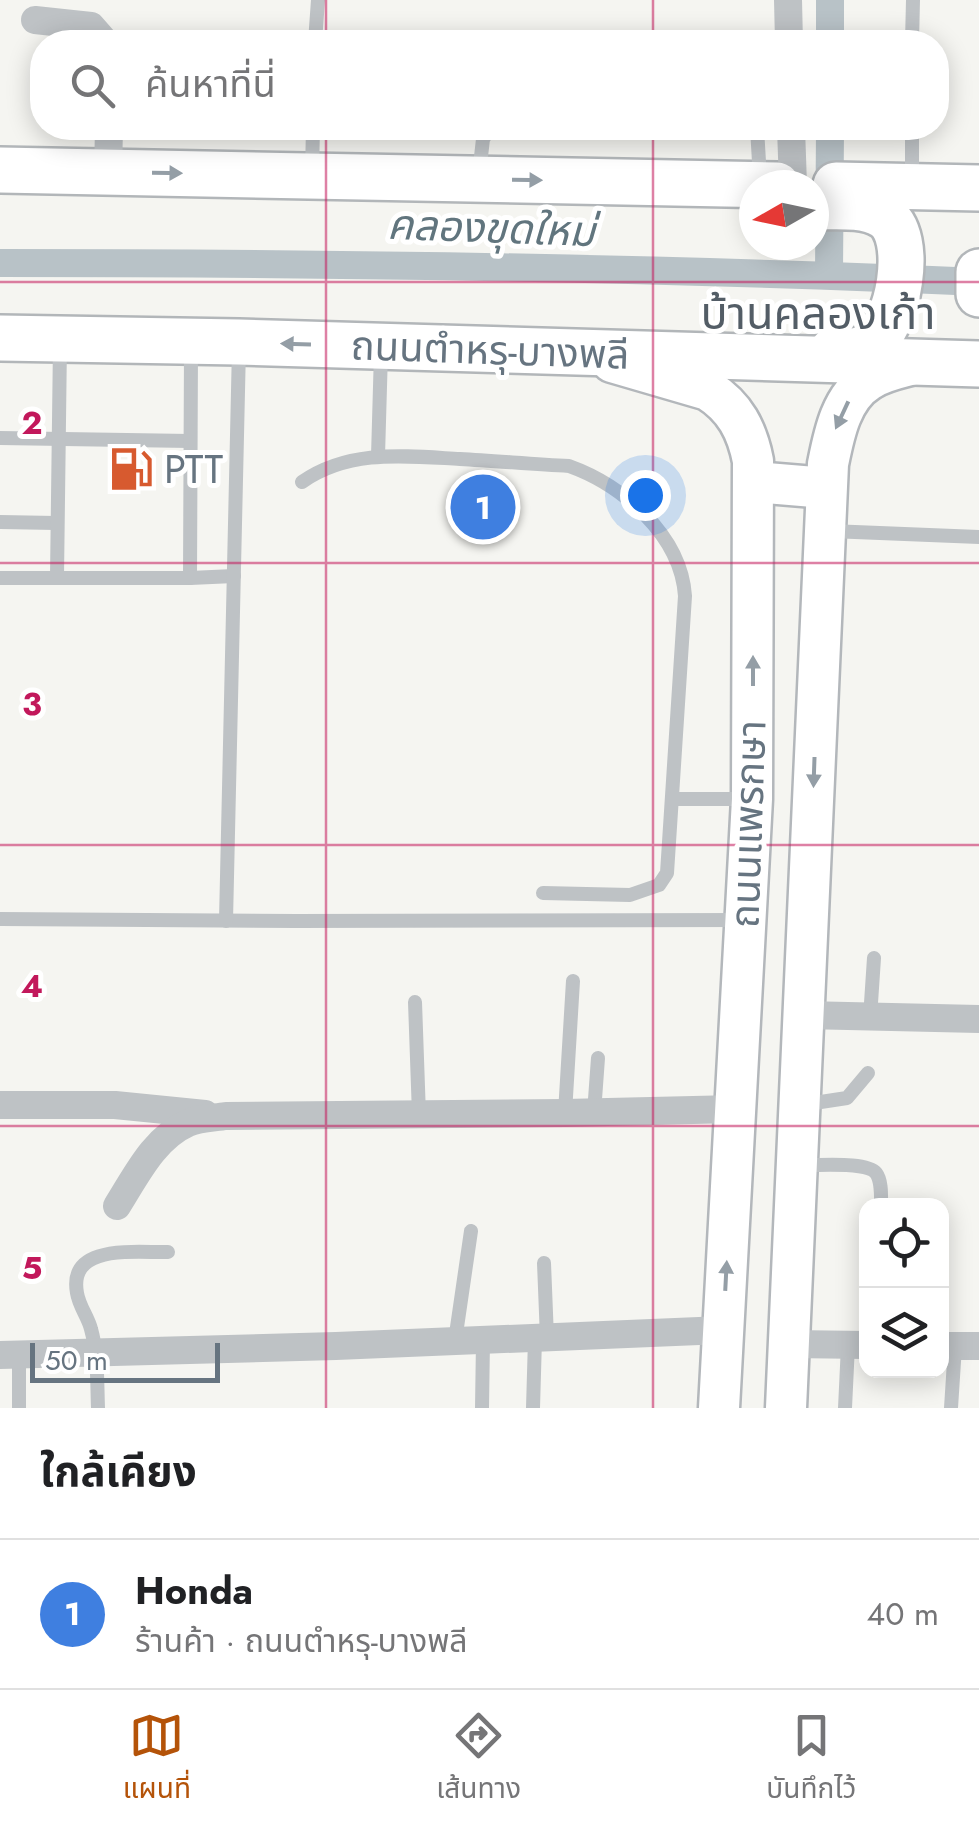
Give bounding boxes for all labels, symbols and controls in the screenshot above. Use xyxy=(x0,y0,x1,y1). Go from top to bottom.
search box xyxy=(30,30,949,140)
text: ค้นหาที่นี่ xyxy=(145,56,276,111)
icon: search xyxy=(65,58,120,113)
one-way arrow xyxy=(152,166,184,182)
north arrow xyxy=(739,170,829,260)
one-way arrow xyxy=(512,173,544,189)
water label: คลองขุดใหม่ xyxy=(386,194,602,262)
district label: บ้านคลองเก้า xyxy=(701,281,935,346)
street label: ถนนตำหรุ-บางพลี xyxy=(350,316,630,384)
one-way arrow xyxy=(279,336,311,352)
text: 2 xyxy=(22,400,43,446)
one-way arrow xyxy=(834,401,851,430)
place label: PTT xyxy=(164,440,224,498)
fuel station icon: PTT xyxy=(107,445,155,493)
pin: 1 xyxy=(450,470,516,544)
your location xyxy=(620,470,671,521)
one-way arrow xyxy=(745,655,761,687)
text: 3 xyxy=(22,681,42,727)
street label: ถนนแพรกษา xyxy=(715,719,781,929)
one-way arrow xyxy=(806,757,822,789)
text: 4 xyxy=(21,963,43,1009)
map controls xyxy=(859,1198,949,1378)
button: locate xyxy=(859,1198,949,1288)
text: 5 xyxy=(22,1245,42,1291)
one-way arrow xyxy=(718,1259,734,1291)
button: layers xyxy=(859,1288,949,1378)
scale bar xyxy=(30,1338,220,1382)
text: 50 m xyxy=(45,1340,108,1381)
text: ใกล้เคียง xyxy=(40,1441,197,1502)
text: Honda xyxy=(135,1563,253,1618)
text: 1 xyxy=(64,1591,81,1637)
text: 40 m xyxy=(867,1591,939,1637)
text: ร้านค้า · ถนนตำหรุ-บางพลี xyxy=(135,1618,468,1664)
tab: แผนที่ xyxy=(123,1708,191,1811)
tab: เส้นทาง xyxy=(436,1708,521,1811)
tab: บันทึกไว้ xyxy=(766,1708,856,1811)

